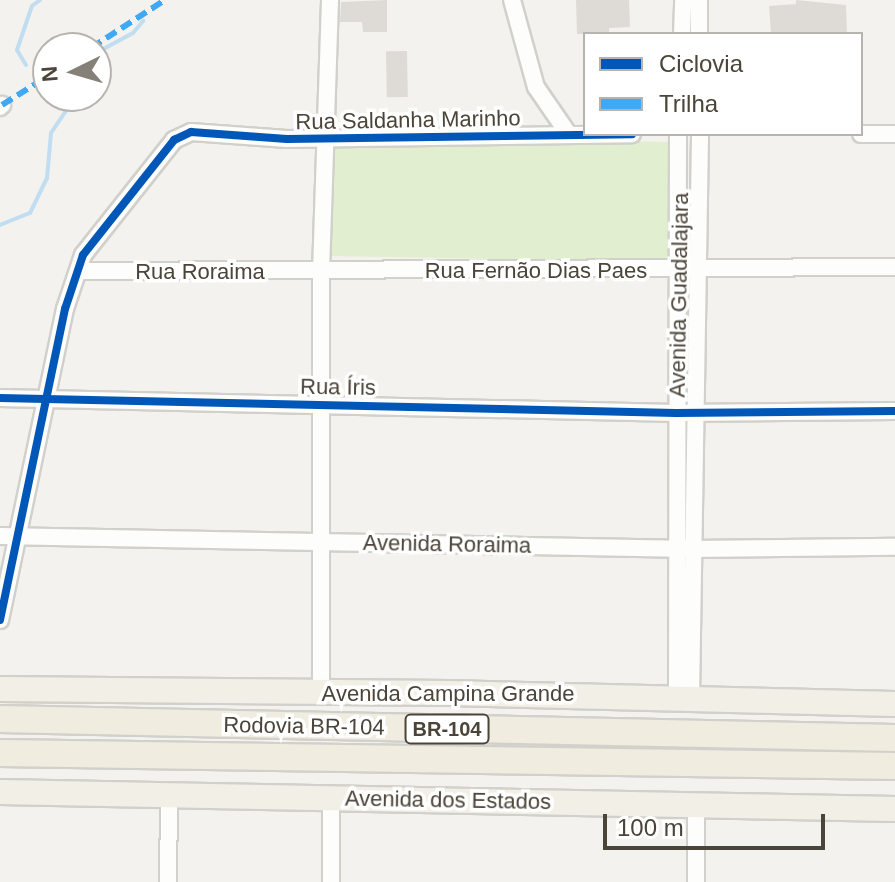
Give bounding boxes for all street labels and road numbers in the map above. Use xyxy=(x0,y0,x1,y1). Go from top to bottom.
street label: Rua Saldanha Marinho xyxy=(295,105,521,135)
street label: Avenida Guadalajara xyxy=(664,192,694,398)
street label: Rua Fernão Dias Paes xyxy=(425,258,647,284)
street label: Rua Roraima xyxy=(135,259,265,285)
street label: Rua Íris xyxy=(300,373,376,401)
street label: Avenida Roraima xyxy=(363,529,531,559)
street label: Avenida Campina Grande xyxy=(322,681,574,707)
street label: Rodovia BR-104 xyxy=(223,711,385,741)
road number: BR-104 xyxy=(403,713,491,745)
street label: Avenida dos Estados xyxy=(345,785,551,815)

